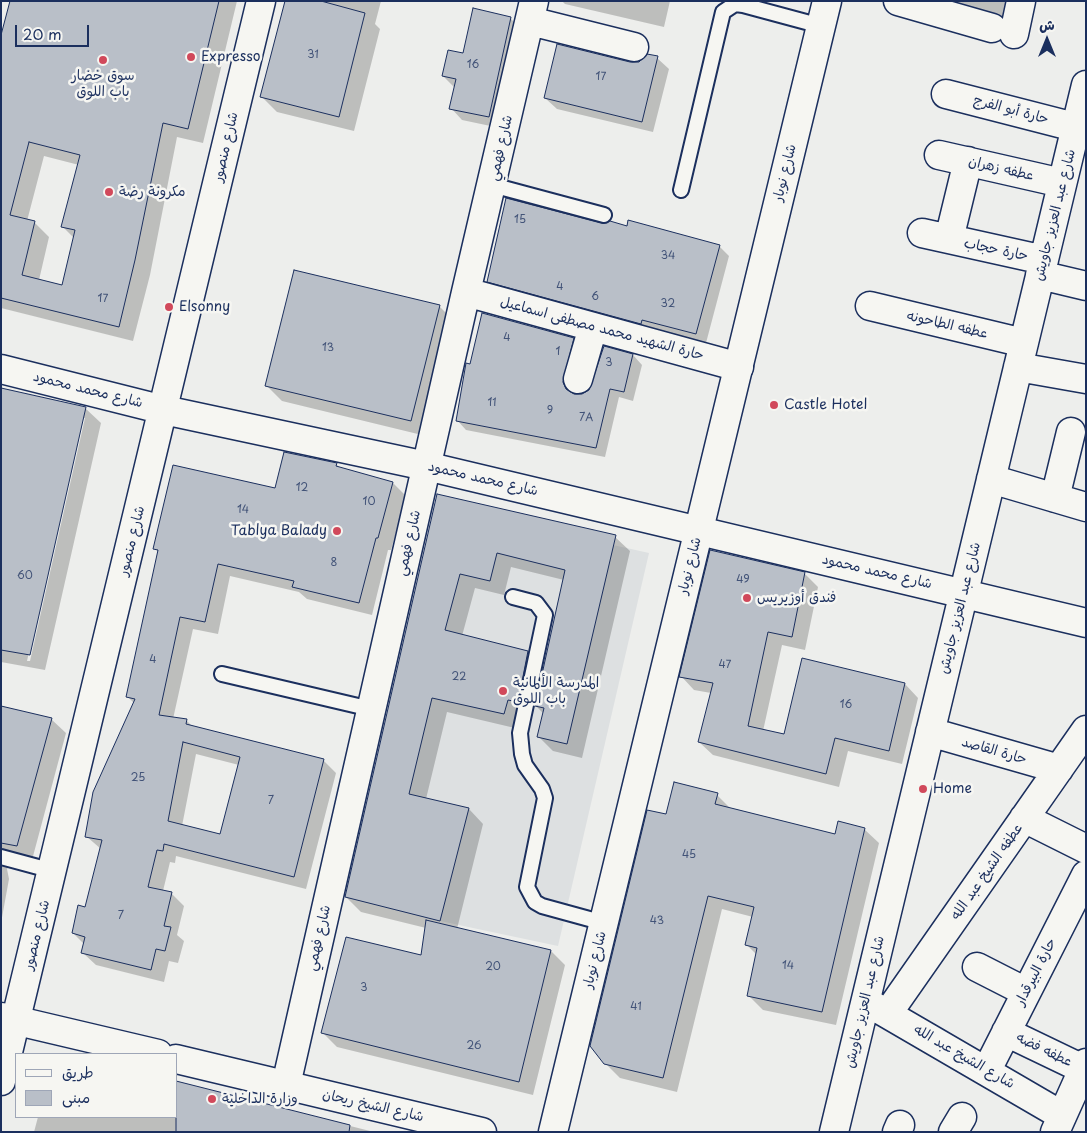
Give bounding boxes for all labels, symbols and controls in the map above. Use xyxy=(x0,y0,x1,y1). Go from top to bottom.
text: ش xyxy=(1039,14,1055,35)
scale bar xyxy=(18,15,91,47)
north arrow xyxy=(1022,15,1072,65)
text: 20 m xyxy=(23,22,62,45)
house number: 31 xyxy=(307,48,319,62)
place label: Expresso xyxy=(201,49,261,65)
marker: Expresso xyxy=(185,51,197,63)
marker: سوق خضار باب اللوق xyxy=(97,54,109,66)
house number: 16 xyxy=(467,58,479,72)
place label: سوق خضار باب اللوق xyxy=(72,68,134,100)
house number: 17 xyxy=(596,70,606,84)
street label: حارة أبو الفرج xyxy=(971,92,1051,128)
street label: شارع منصور xyxy=(210,110,242,184)
street label: شارع فهمي xyxy=(485,113,517,183)
street label: شارع نوبار xyxy=(770,142,800,204)
street label: شارع عبد العزيز جاويش xyxy=(1031,147,1079,283)
street label: عطفه زهران xyxy=(967,153,1035,185)
place label: مكرونة رضة xyxy=(119,184,185,200)
marker: مكرونة رضة xyxy=(103,186,115,198)
house number: 15 xyxy=(514,213,526,227)
street label: حارة حجاب xyxy=(962,235,1030,265)
house number: 34 xyxy=(661,249,675,263)
house number: 4 xyxy=(556,280,564,294)
house number: 6 xyxy=(591,290,599,304)
house number: 17 xyxy=(98,292,108,306)
street label: حارة الشهيد محمد مصطفى اسماعيل xyxy=(498,294,706,364)
house number: 32 xyxy=(661,297,675,311)
place label: Elsonny xyxy=(179,299,230,315)
marker: Elsonny xyxy=(163,301,175,313)
street label: عطفه الطاحونه xyxy=(905,307,989,343)
house number: 4 xyxy=(503,331,511,345)
house number: 13 xyxy=(322,341,334,355)
house number: 1 xyxy=(556,345,560,359)
house number: 3 xyxy=(605,356,613,370)
street label: شارع محمد محمود xyxy=(31,368,145,412)
house number: 11 xyxy=(487,396,497,410)
place label: Castle Hotel xyxy=(784,397,867,413)
marker: Castle Hotel xyxy=(768,399,780,411)
house number: 9 xyxy=(547,404,553,418)
house number: 7A xyxy=(579,411,593,425)
street label: شارع محمد محمود xyxy=(426,458,540,500)
house number: 12 xyxy=(296,481,308,495)
house number: 10 xyxy=(363,495,375,509)
house number: 14 xyxy=(237,503,249,517)
street label: شارع منصور xyxy=(115,504,149,578)
street label: شارع فهمي xyxy=(393,508,425,578)
place label: Tablya Balady xyxy=(231,523,327,539)
marker: Tablya Balady xyxy=(331,525,343,537)
street label: شارع نوبار xyxy=(675,535,705,597)
street label: شارع عبد العزيز جاويش xyxy=(936,540,984,676)
street label: شارع محمد محمود xyxy=(820,551,934,593)
house number: 8 xyxy=(331,556,337,570)
house number: 60 xyxy=(17,569,33,583)
house number: 49 xyxy=(736,573,750,587)
place label: فندق أوزيريس xyxy=(757,590,836,606)
marker: فندق أوزيريس xyxy=(741,592,753,604)
house number: 4 xyxy=(149,653,157,667)
house number: 47 xyxy=(719,658,731,672)
house number: 22 xyxy=(452,670,466,684)
place label: المدرسة الألمانية باب اللوق xyxy=(513,675,599,708)
marker: المدرسة الألمانية باب اللوق xyxy=(497,685,509,697)
house number: 16 xyxy=(840,698,852,712)
street label: حارة القاصد xyxy=(959,734,1029,768)
house number: 25 xyxy=(131,771,145,785)
place label: Home xyxy=(933,781,972,797)
marker: Home xyxy=(917,783,929,795)
house number: 7 xyxy=(268,794,274,808)
street label: عطفه الشيخ عبد الله xyxy=(948,821,1026,923)
house number: 45 xyxy=(682,848,696,862)
street label: شارع منصور xyxy=(20,898,54,972)
street label: شارع فهمي xyxy=(303,903,335,973)
house number: 7 xyxy=(118,909,124,923)
house number: 43 xyxy=(650,914,664,928)
street label: شارع نوبار xyxy=(580,929,610,991)
street label: شارع عبد العزيز جاويش xyxy=(842,934,888,1070)
street label: حارة البيرقدار xyxy=(1012,935,1060,1009)
house number: 14 xyxy=(782,959,794,973)
house number: 20 xyxy=(485,960,501,974)
house number: 3 xyxy=(360,981,368,995)
house number: 41 xyxy=(630,1000,642,1014)
street label: شارع الشيخ عبد الله xyxy=(911,1021,1017,1093)
street label: عطفه فضه xyxy=(1013,1029,1075,1071)
house number: 26 xyxy=(466,1039,482,1053)
legend xyxy=(15,1053,178,1118)
text: طريق xyxy=(62,1060,94,1083)
text: مبنى xyxy=(62,1085,90,1108)
street label: شارع الشيخ ريحان xyxy=(321,1086,425,1126)
place label: وزارة الداخلية xyxy=(222,1091,298,1107)
marker: وزارة الداخلية xyxy=(206,1093,218,1105)

